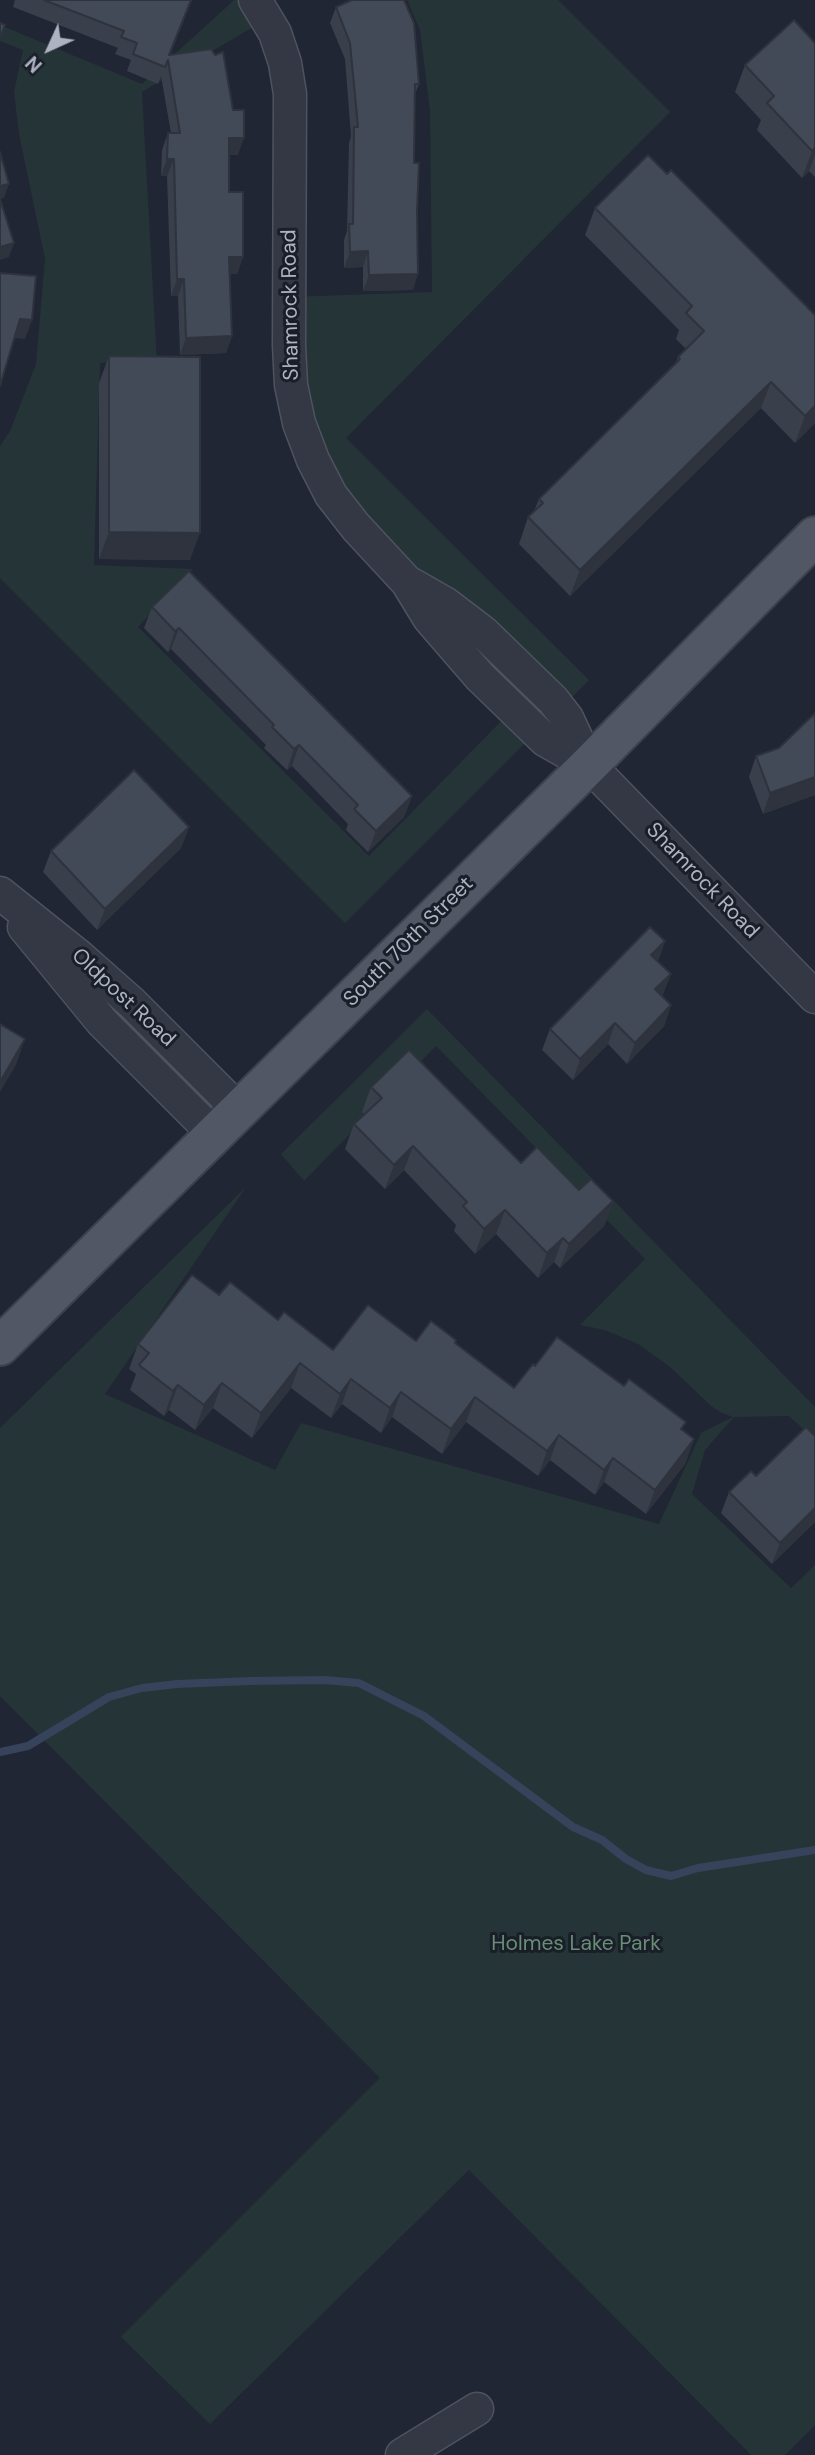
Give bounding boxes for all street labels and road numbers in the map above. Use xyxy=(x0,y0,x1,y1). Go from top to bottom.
street label: Shamrock Road xyxy=(277,229,305,381)
street label: Shamrock Road xyxy=(640,818,764,944)
street label: South 70th Street xyxy=(339,872,479,1012)
street label: Oldpost Road xyxy=(66,944,180,1052)

